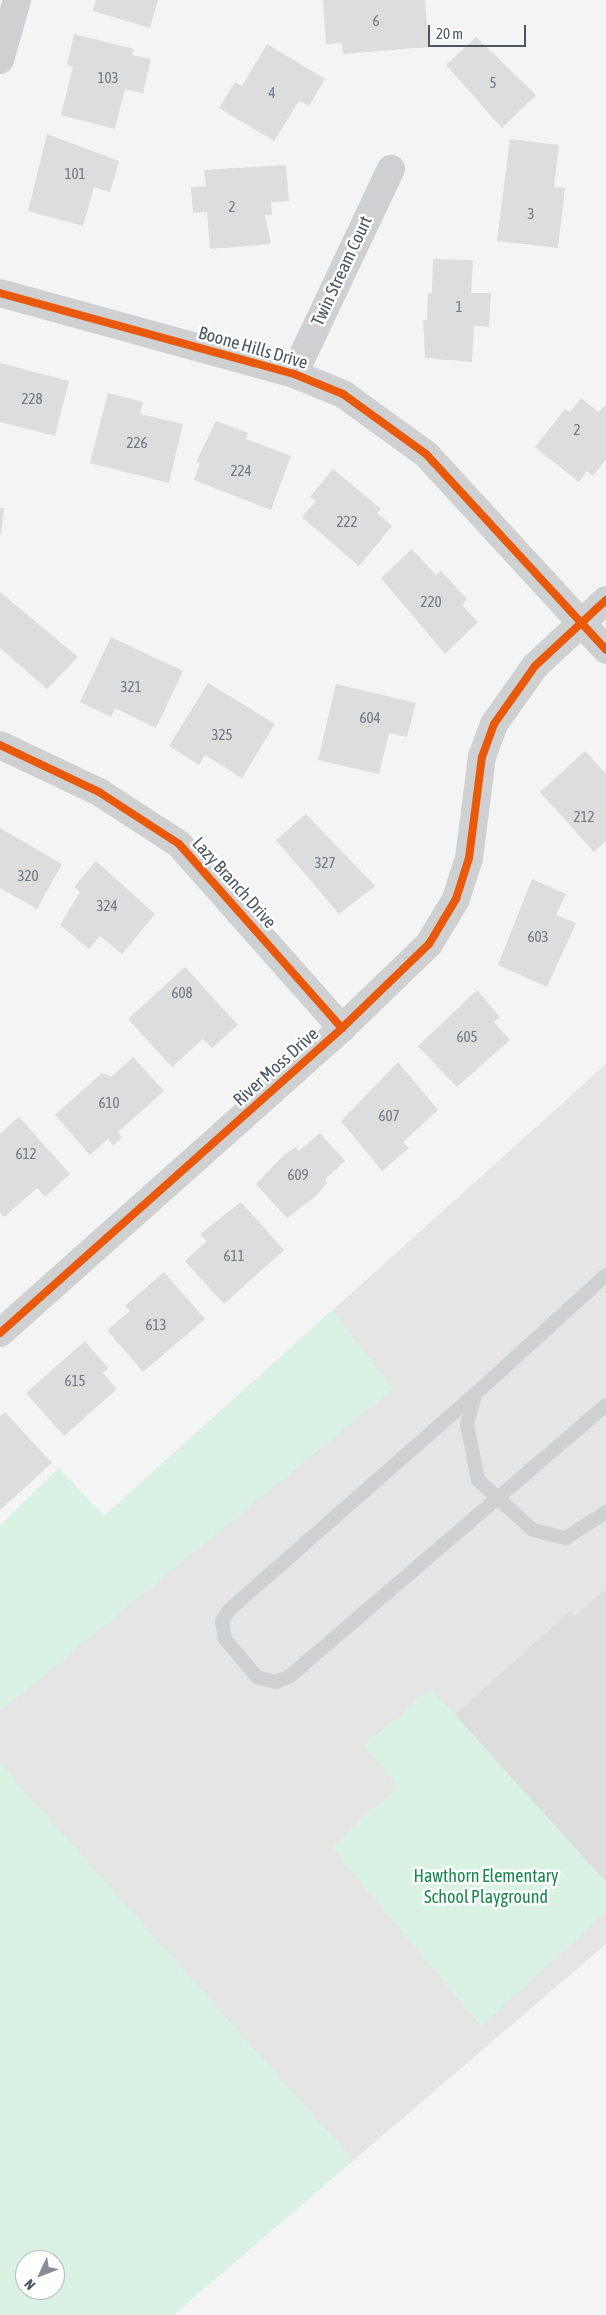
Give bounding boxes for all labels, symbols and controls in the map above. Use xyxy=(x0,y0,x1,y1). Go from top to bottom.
house number: 6 xyxy=(372,12,380,30)
scale bar xyxy=(431,15,528,47)
text: 20 m xyxy=(436,25,463,42)
house number: 103 xyxy=(97,69,119,87)
house number: 5 xyxy=(489,74,497,92)
house number: 4 xyxy=(268,84,276,102)
house number: 101 xyxy=(64,165,86,183)
house number: 2 xyxy=(228,198,236,216)
house number: 3 xyxy=(527,205,535,223)
street label: Twin Stream Court xyxy=(307,213,377,329)
house number: 1 xyxy=(455,298,463,316)
street label: Boone Hills Drive xyxy=(196,322,310,374)
house number: 228 xyxy=(21,390,43,408)
house number: 2 xyxy=(573,421,581,439)
house number: 226 xyxy=(126,434,148,452)
house number: 224 xyxy=(230,462,252,480)
house number: 222 xyxy=(336,513,358,531)
house number: 220 xyxy=(420,593,442,611)
house number: 321 xyxy=(120,678,142,696)
house number: 604 xyxy=(359,709,381,727)
house number: 325 xyxy=(211,726,233,744)
house number: 212 xyxy=(573,808,595,826)
street label: Lazy Branch Drive xyxy=(187,833,281,933)
house number: 327 xyxy=(314,854,336,872)
house number: 320 xyxy=(17,867,39,885)
house number: 324 xyxy=(96,897,118,915)
house number: 603 xyxy=(527,928,549,946)
house number: 608 xyxy=(171,984,193,1002)
street label: River Moss Drive xyxy=(229,1023,323,1111)
house number: 605 xyxy=(456,1028,478,1046)
house number: 610 xyxy=(98,1094,120,1112)
house number: 607 xyxy=(378,1107,400,1125)
house number: 612 xyxy=(15,1145,37,1163)
house number: 609 xyxy=(287,1166,309,1184)
house number: 611 xyxy=(223,1247,245,1265)
house number: 613 xyxy=(145,1316,167,1334)
house number: 615 xyxy=(64,1372,86,1390)
park label: Hawthorn Elementary School Playground xyxy=(413,1866,559,1908)
north arrow xyxy=(15,2250,65,2300)
text: N xyxy=(21,2276,38,2293)

